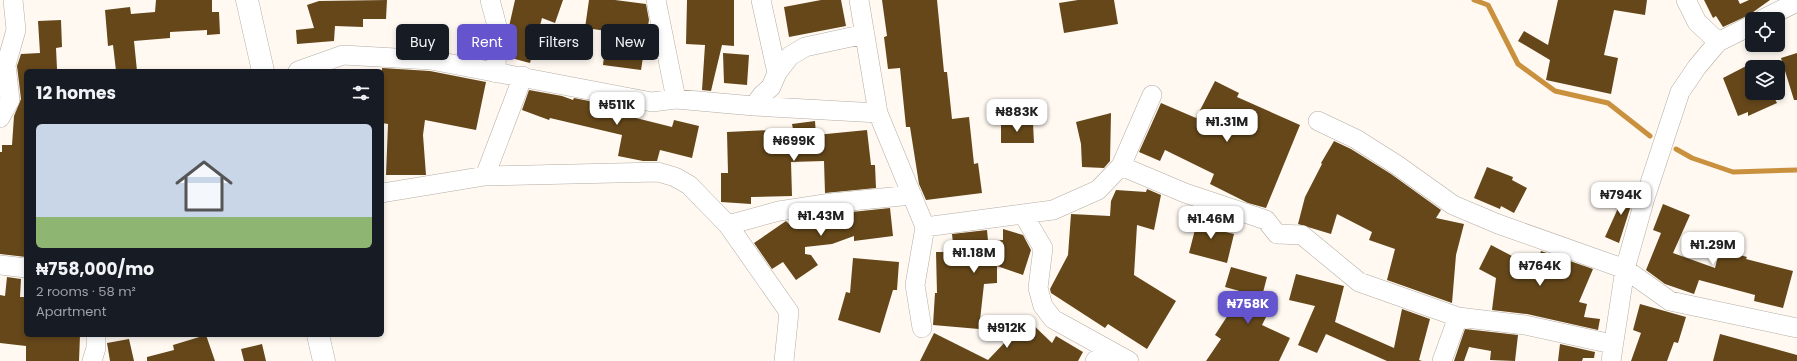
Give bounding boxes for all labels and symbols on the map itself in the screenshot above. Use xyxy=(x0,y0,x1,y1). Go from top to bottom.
pin: ₦511K xyxy=(589,92,645,126)
pin: ₦883K xyxy=(989,99,1045,133)
pin: ₦1.31M xyxy=(1194,109,1260,143)
pin: ₦699K xyxy=(766,128,822,162)
pin: ₦794K xyxy=(1593,182,1649,216)
pin: ₦1.43M xyxy=(788,203,854,237)
pin: ₦1.46M xyxy=(1178,206,1244,240)
pin: ₦1.29M xyxy=(1680,232,1746,266)
pin: ₦1.18M xyxy=(941,240,1007,274)
pin: ₦764K xyxy=(1512,253,1568,287)
pin: ₦758K xyxy=(1220,291,1276,325)
pin: ₦912K xyxy=(979,315,1035,349)

